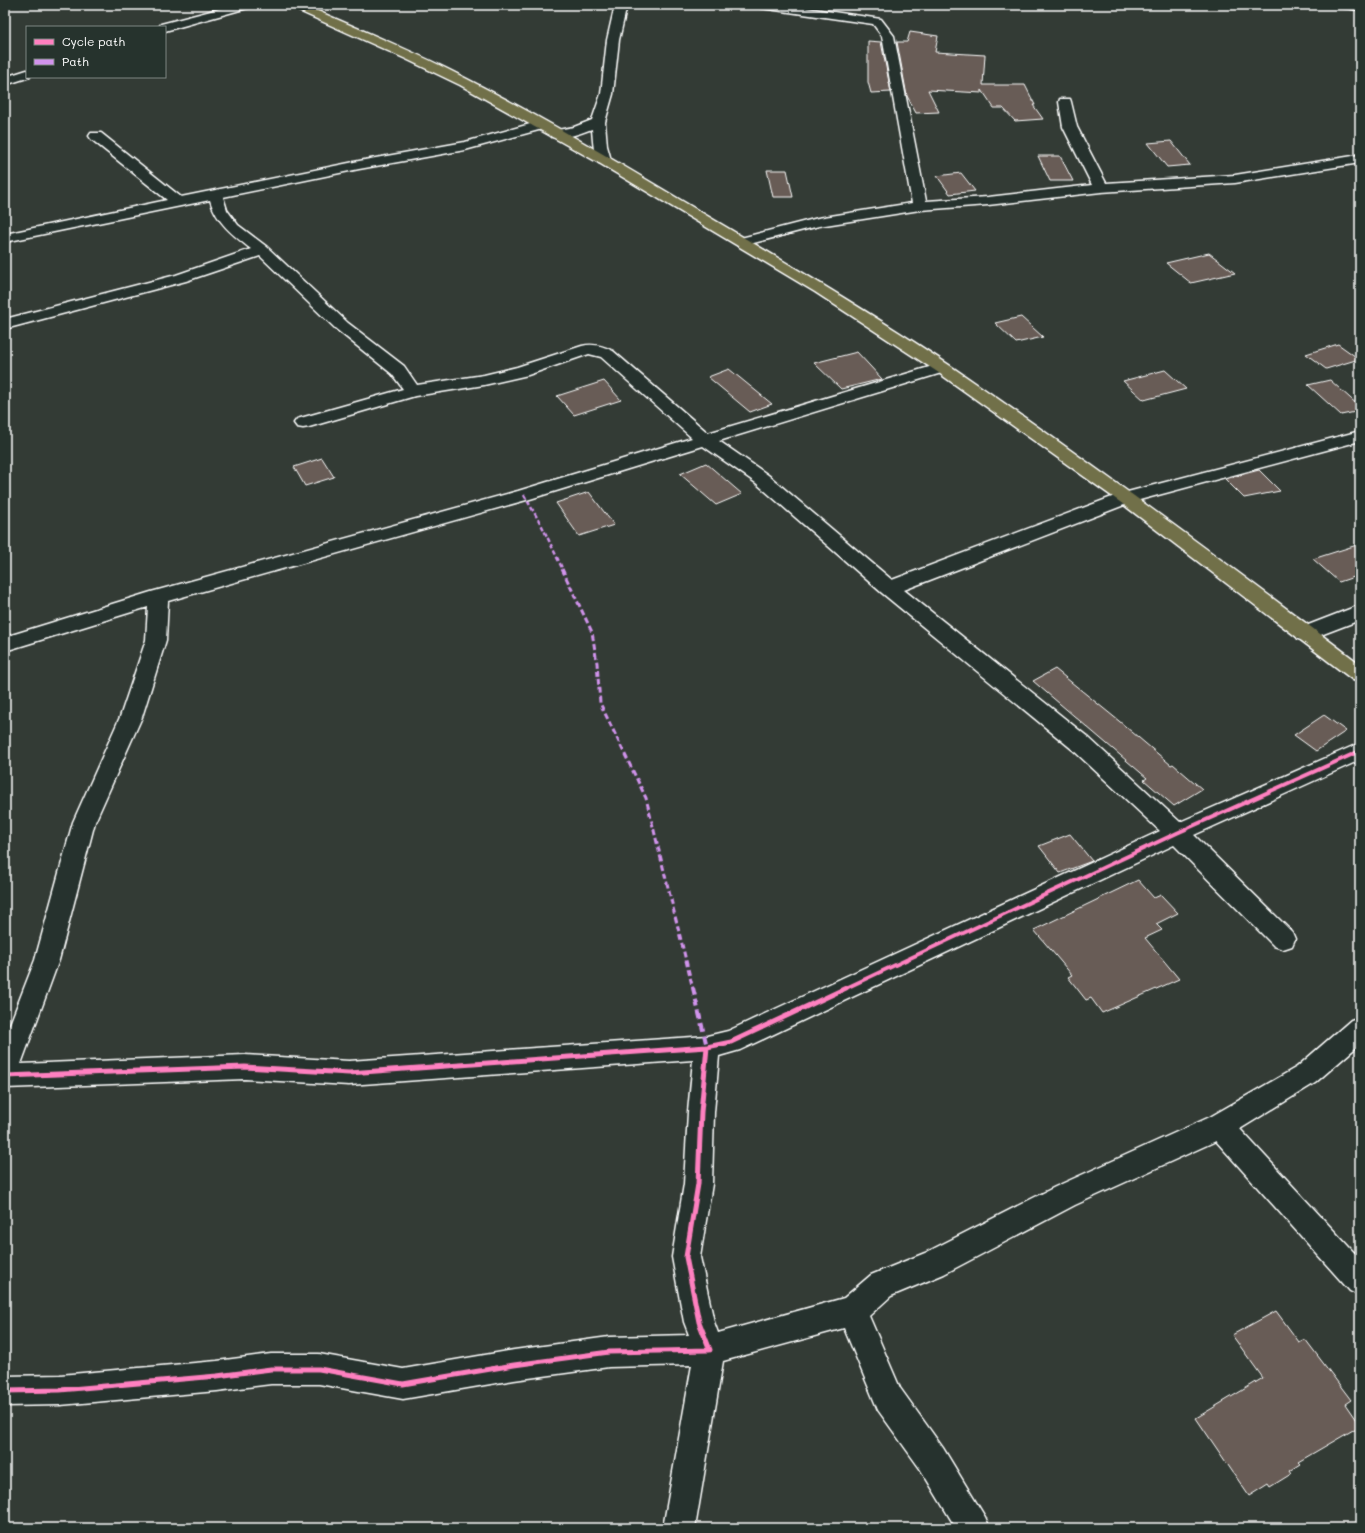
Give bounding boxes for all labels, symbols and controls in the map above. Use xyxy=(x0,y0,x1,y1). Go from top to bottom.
legend xyxy=(26,26,166,78)
text: Cycle path xyxy=(62,33,125,49)
text: Path xyxy=(62,53,89,69)

